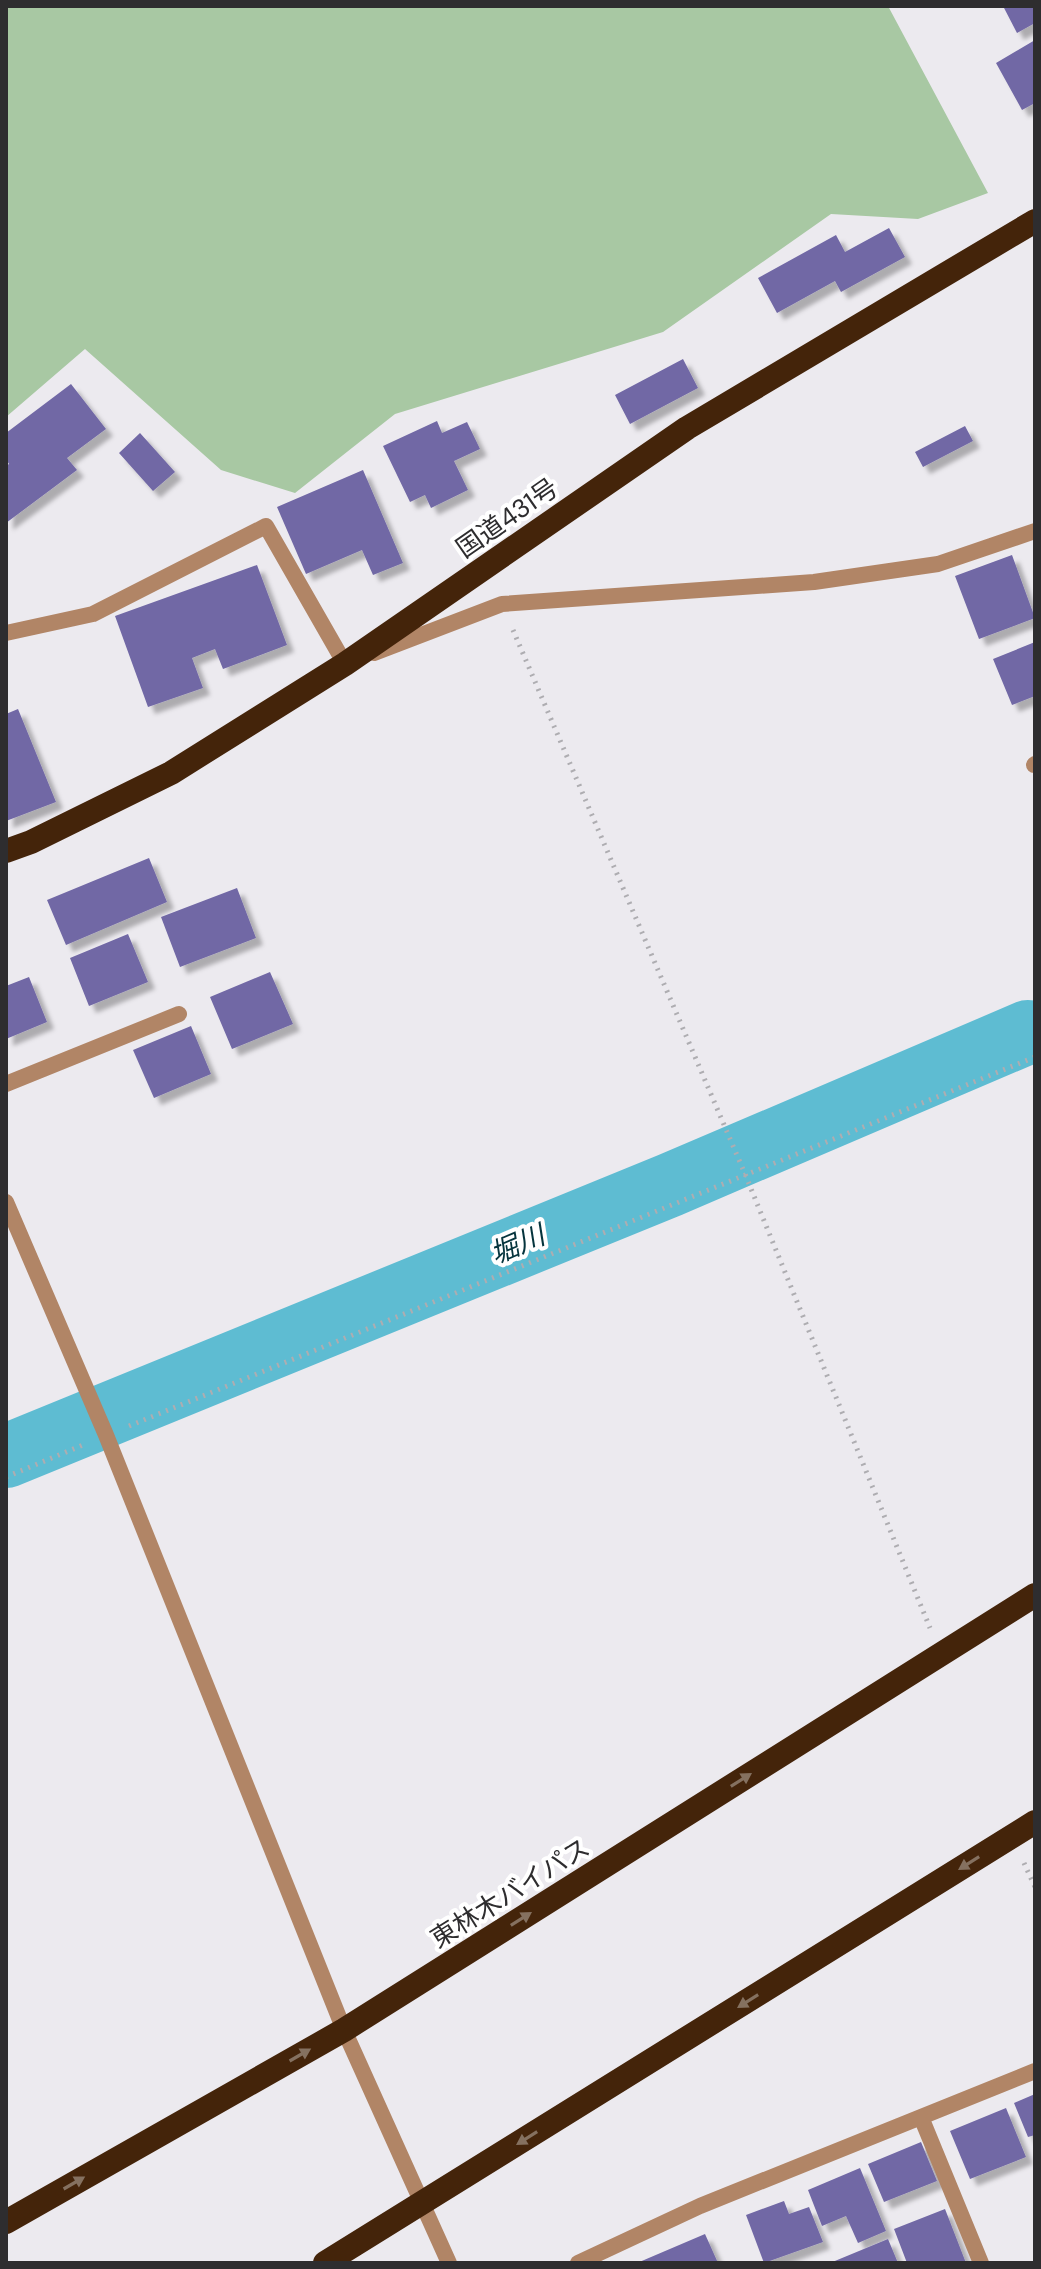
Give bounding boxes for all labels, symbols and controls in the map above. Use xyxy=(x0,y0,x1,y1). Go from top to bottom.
street label: 国道431号 xyxy=(449,471,565,565)
water label: 堀川 xyxy=(484,1215,553,1272)
one-way arrow xyxy=(730,1774,752,1788)
street label: 東林木バイパス xyxy=(424,1830,596,1956)
one-way arrow xyxy=(958,1856,980,1870)
one-way arrow xyxy=(510,1912,532,1926)
one-way arrow xyxy=(737,1993,759,2007)
one-way arrow xyxy=(289,2048,311,2062)
one-way arrow xyxy=(516,2130,539,2145)
one-way arrow xyxy=(63,2177,85,2191)

